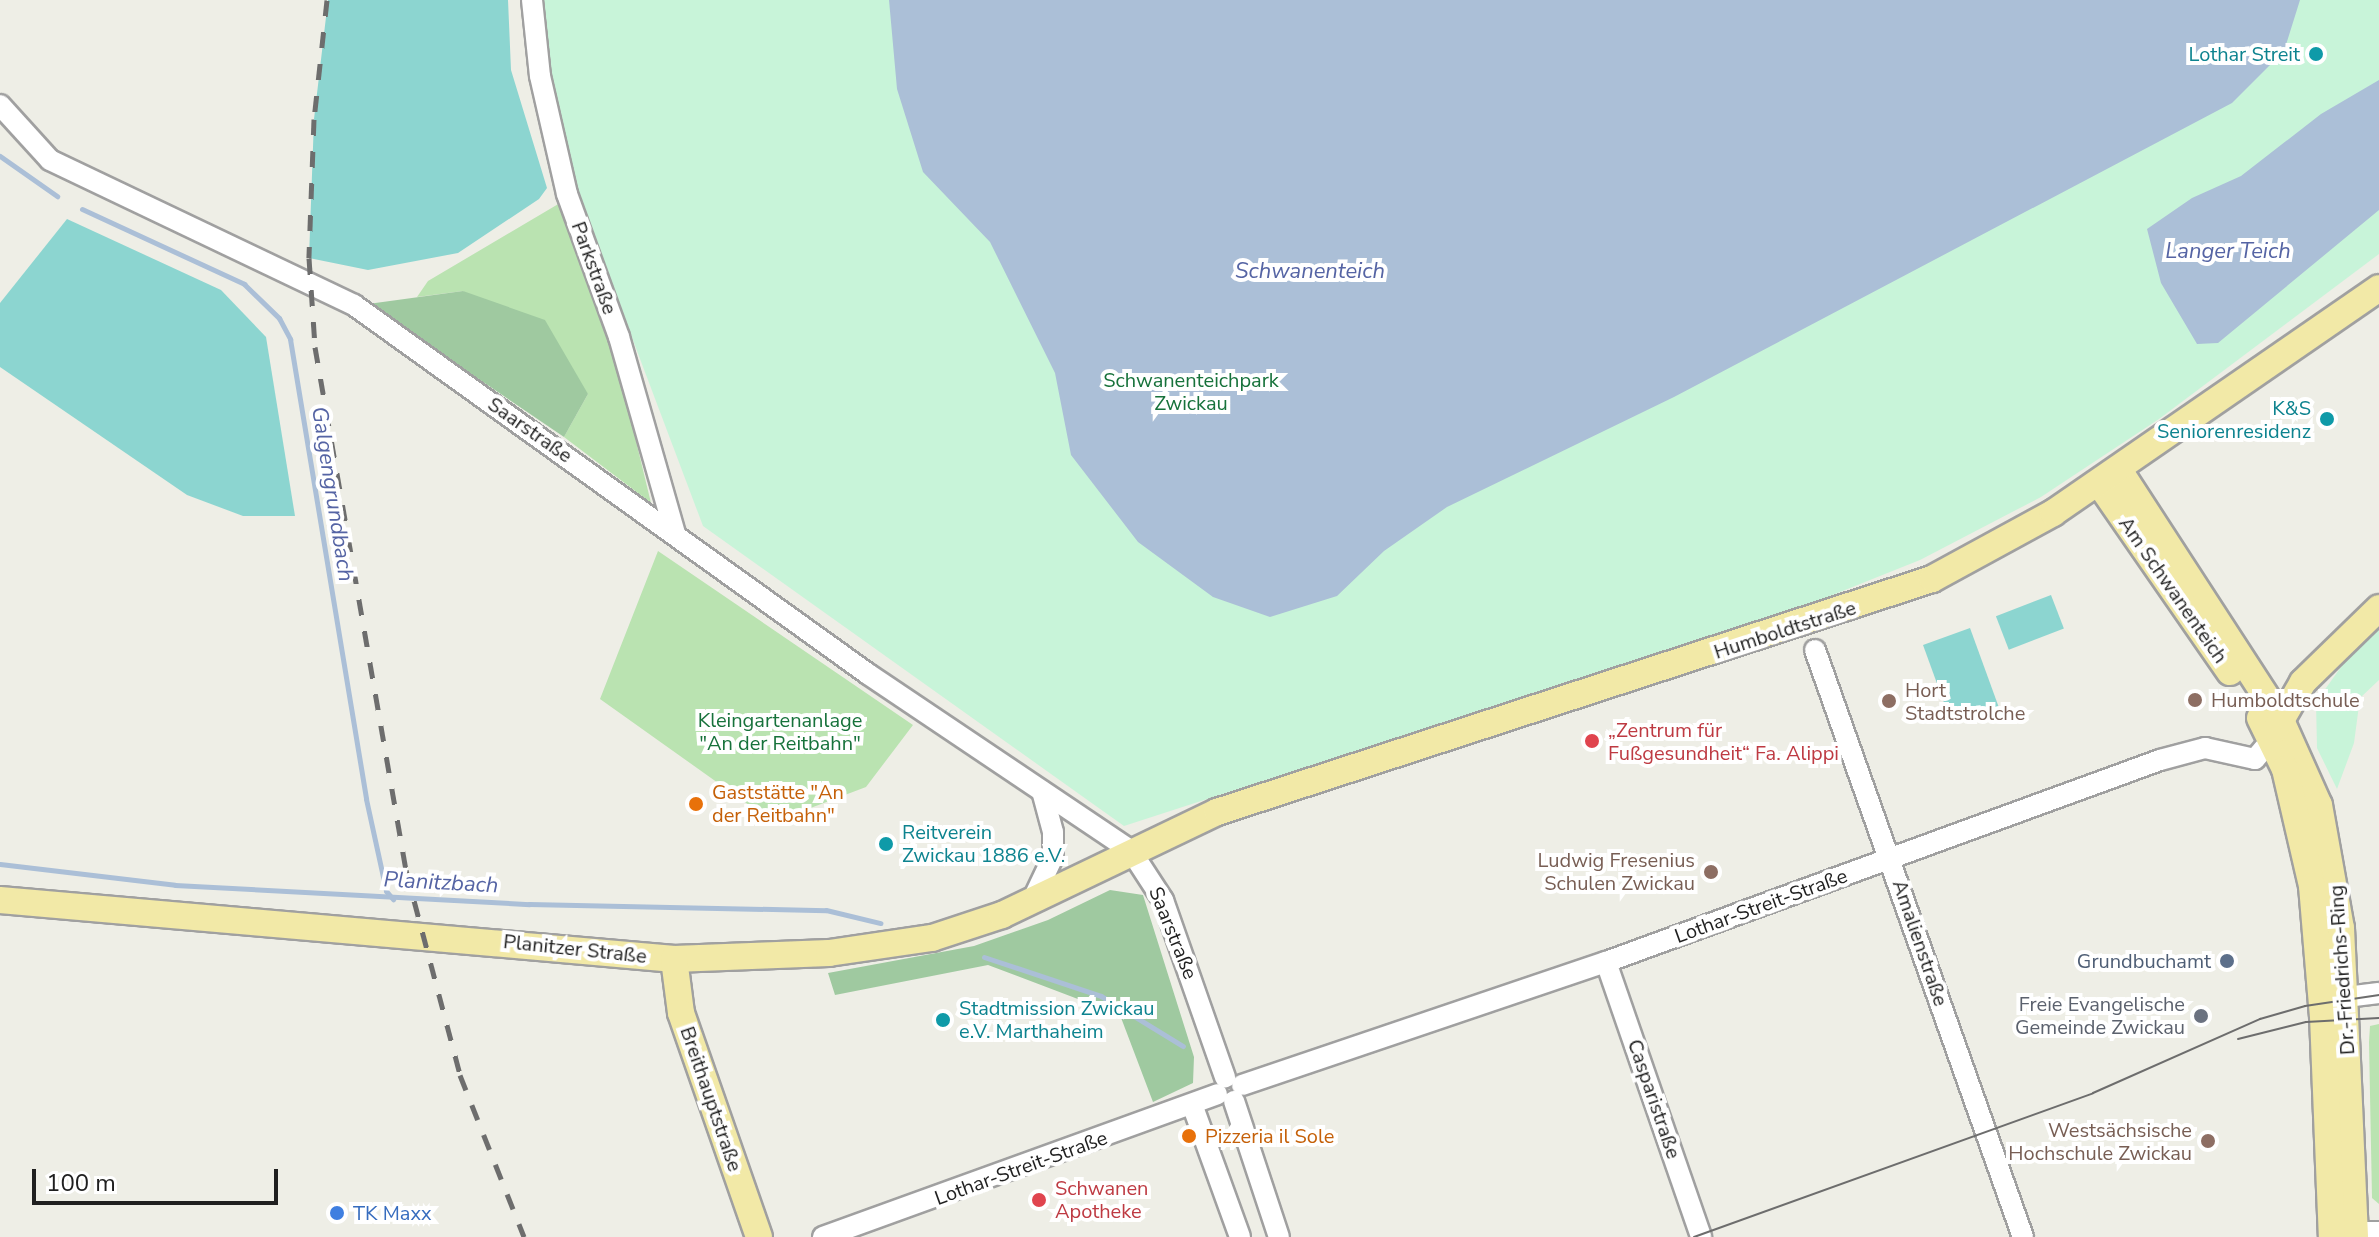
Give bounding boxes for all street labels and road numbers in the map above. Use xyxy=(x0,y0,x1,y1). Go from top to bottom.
street label: Parkstraße xyxy=(566,218,622,318)
street label: Saarstraße xyxy=(483,392,577,468)
street label: Am Schwanenteich xyxy=(2114,512,2232,668)
street label: Humboldtstraße xyxy=(1711,596,1859,664)
street label: Lothar-Streit-Straße xyxy=(1671,864,1851,948)
street label: Amalienstraße xyxy=(1887,877,1953,1009)
street label: Saarstraße xyxy=(1144,883,1202,983)
street label: Dr.-Friedrichs-Ring xyxy=(2324,884,2360,1056)
street label: Planitzer Straße xyxy=(502,930,648,968)
street label: Breithauptstraße xyxy=(675,1023,747,1175)
street label: Casparistraße xyxy=(1622,1036,1686,1162)
street label: Lothar-Streit-Straße xyxy=(931,1126,1111,1210)

